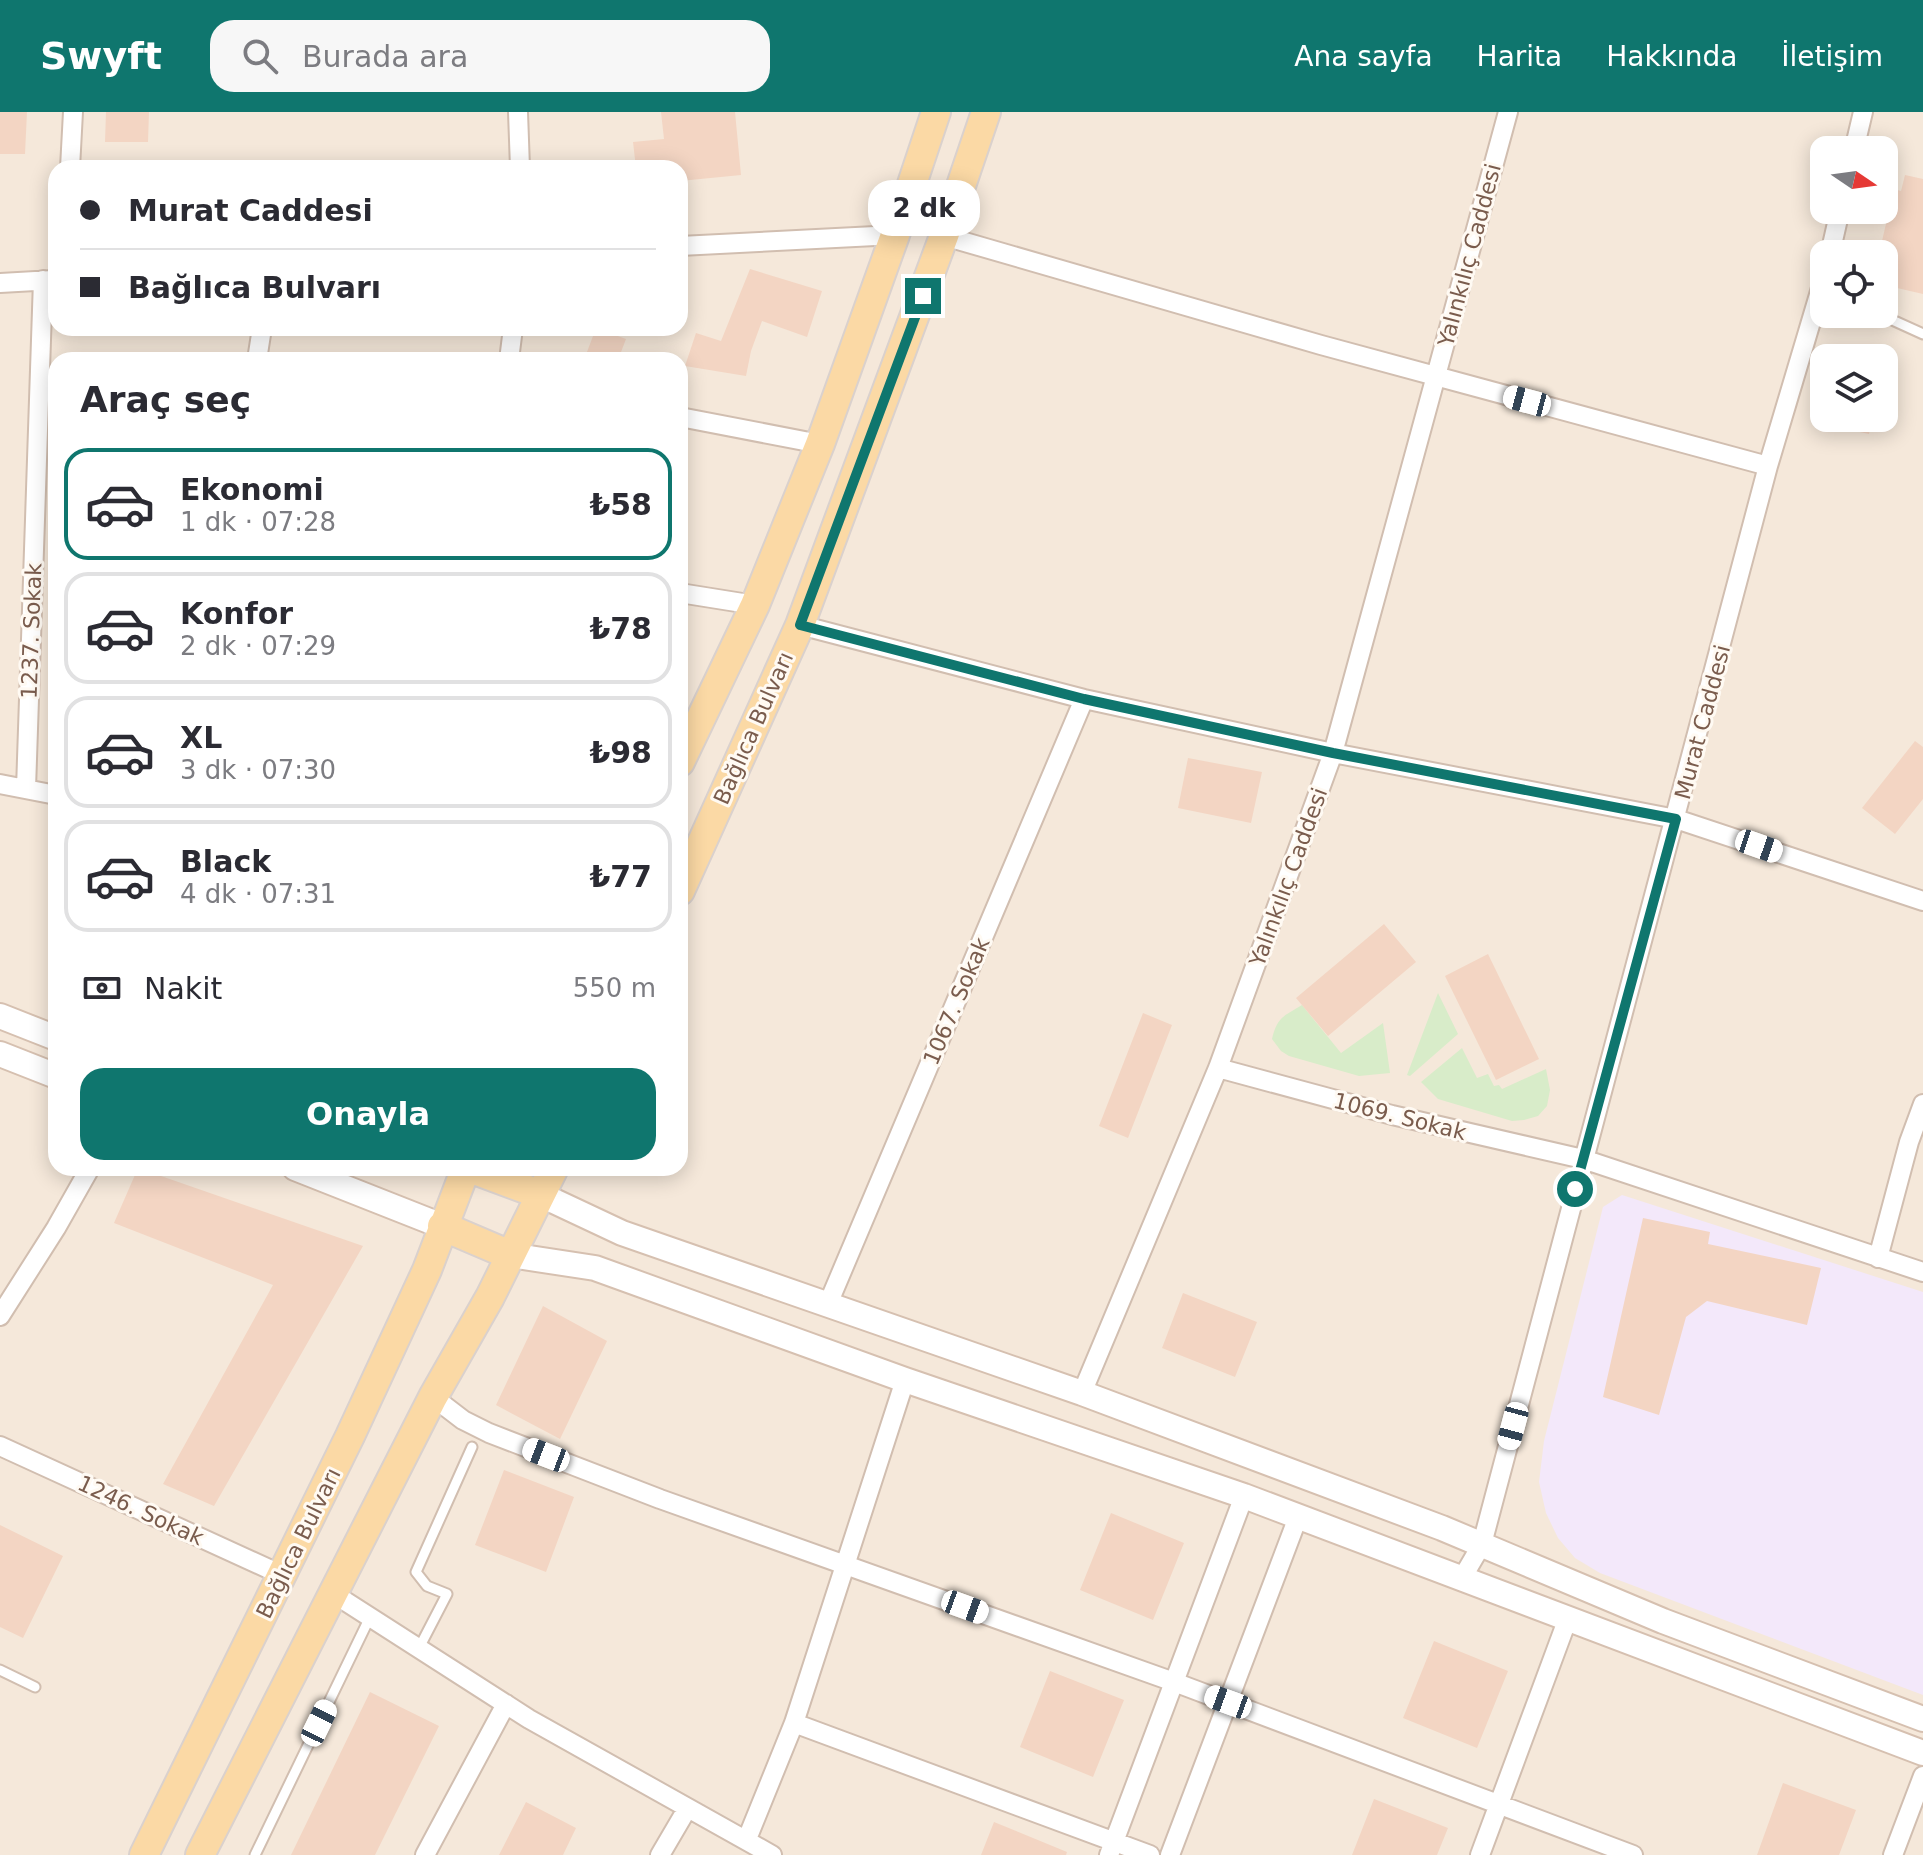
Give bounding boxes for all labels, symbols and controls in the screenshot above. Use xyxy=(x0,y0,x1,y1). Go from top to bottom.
search box xyxy=(210,20,770,92)
text: Swyft xyxy=(40,34,162,78)
icon: search xyxy=(238,34,282,78)
text: Burada ara xyxy=(302,39,468,74)
text: Ana sayfa xyxy=(1294,40,1433,73)
text: Harita xyxy=(1477,40,1562,73)
text: Hakkında xyxy=(1606,40,1737,73)
text: İletişim xyxy=(1781,40,1883,73)
north arrow xyxy=(1810,136,1898,224)
map controls xyxy=(1810,136,1898,432)
street label: Yalınkılıç Caddesi xyxy=(1433,161,1506,350)
callout: 2 dk xyxy=(867,180,979,236)
text: Murat Caddesi xyxy=(128,193,373,228)
text: 2 dk xyxy=(892,193,956,223)
button: locate xyxy=(1810,240,1898,328)
text: Bağlıca Bulvarı xyxy=(128,270,381,305)
route end xyxy=(905,278,941,314)
button: layers xyxy=(1810,344,1898,432)
text: Araç seç xyxy=(80,379,251,420)
car xyxy=(1501,383,1553,419)
icon: car xyxy=(84,468,156,540)
text: Ekonomi xyxy=(180,472,324,507)
text: ₺58 xyxy=(589,487,652,522)
text: 1 dk · 07:28 xyxy=(180,507,336,537)
street label: 1237. Sokak xyxy=(17,562,46,699)
icon: car xyxy=(84,592,156,664)
text: Konfor xyxy=(180,596,293,631)
text: ₺78 xyxy=(589,611,652,646)
text: 2 dk · 07:29 xyxy=(180,631,336,661)
street label: Murat Caddesi xyxy=(1670,642,1735,802)
street label: Bağlıca Bulvarı xyxy=(709,648,798,808)
icon: car xyxy=(84,716,156,788)
text: XL xyxy=(180,720,222,755)
text: ₺98 xyxy=(589,735,652,770)
text: 3 dk · 07:30 xyxy=(180,755,336,785)
street label: Yalınkılıç Caddesi xyxy=(1244,785,1332,971)
car xyxy=(1732,827,1786,865)
icon: car xyxy=(84,840,156,912)
text: Black xyxy=(180,844,271,879)
text: ₺77 xyxy=(589,859,652,894)
text: 4 dk · 07:31 xyxy=(180,879,336,909)
street label: 1067. Sokak xyxy=(918,933,995,1069)
icon: cash xyxy=(80,966,124,1010)
text: Nakit xyxy=(144,971,222,1006)
text: 550 m xyxy=(573,973,656,1003)
button: Onayla xyxy=(80,1068,656,1160)
street label: 1069. Sokak xyxy=(1331,1088,1469,1145)
route start xyxy=(1557,1171,1593,1207)
car xyxy=(1495,1400,1531,1452)
car xyxy=(519,1435,573,1475)
street label: Bağlıca Bulvarı xyxy=(251,1464,346,1622)
street label: 1246. Sokak xyxy=(74,1470,208,1551)
car xyxy=(938,1588,992,1626)
car xyxy=(1201,1683,1255,1721)
car xyxy=(298,1696,340,1750)

